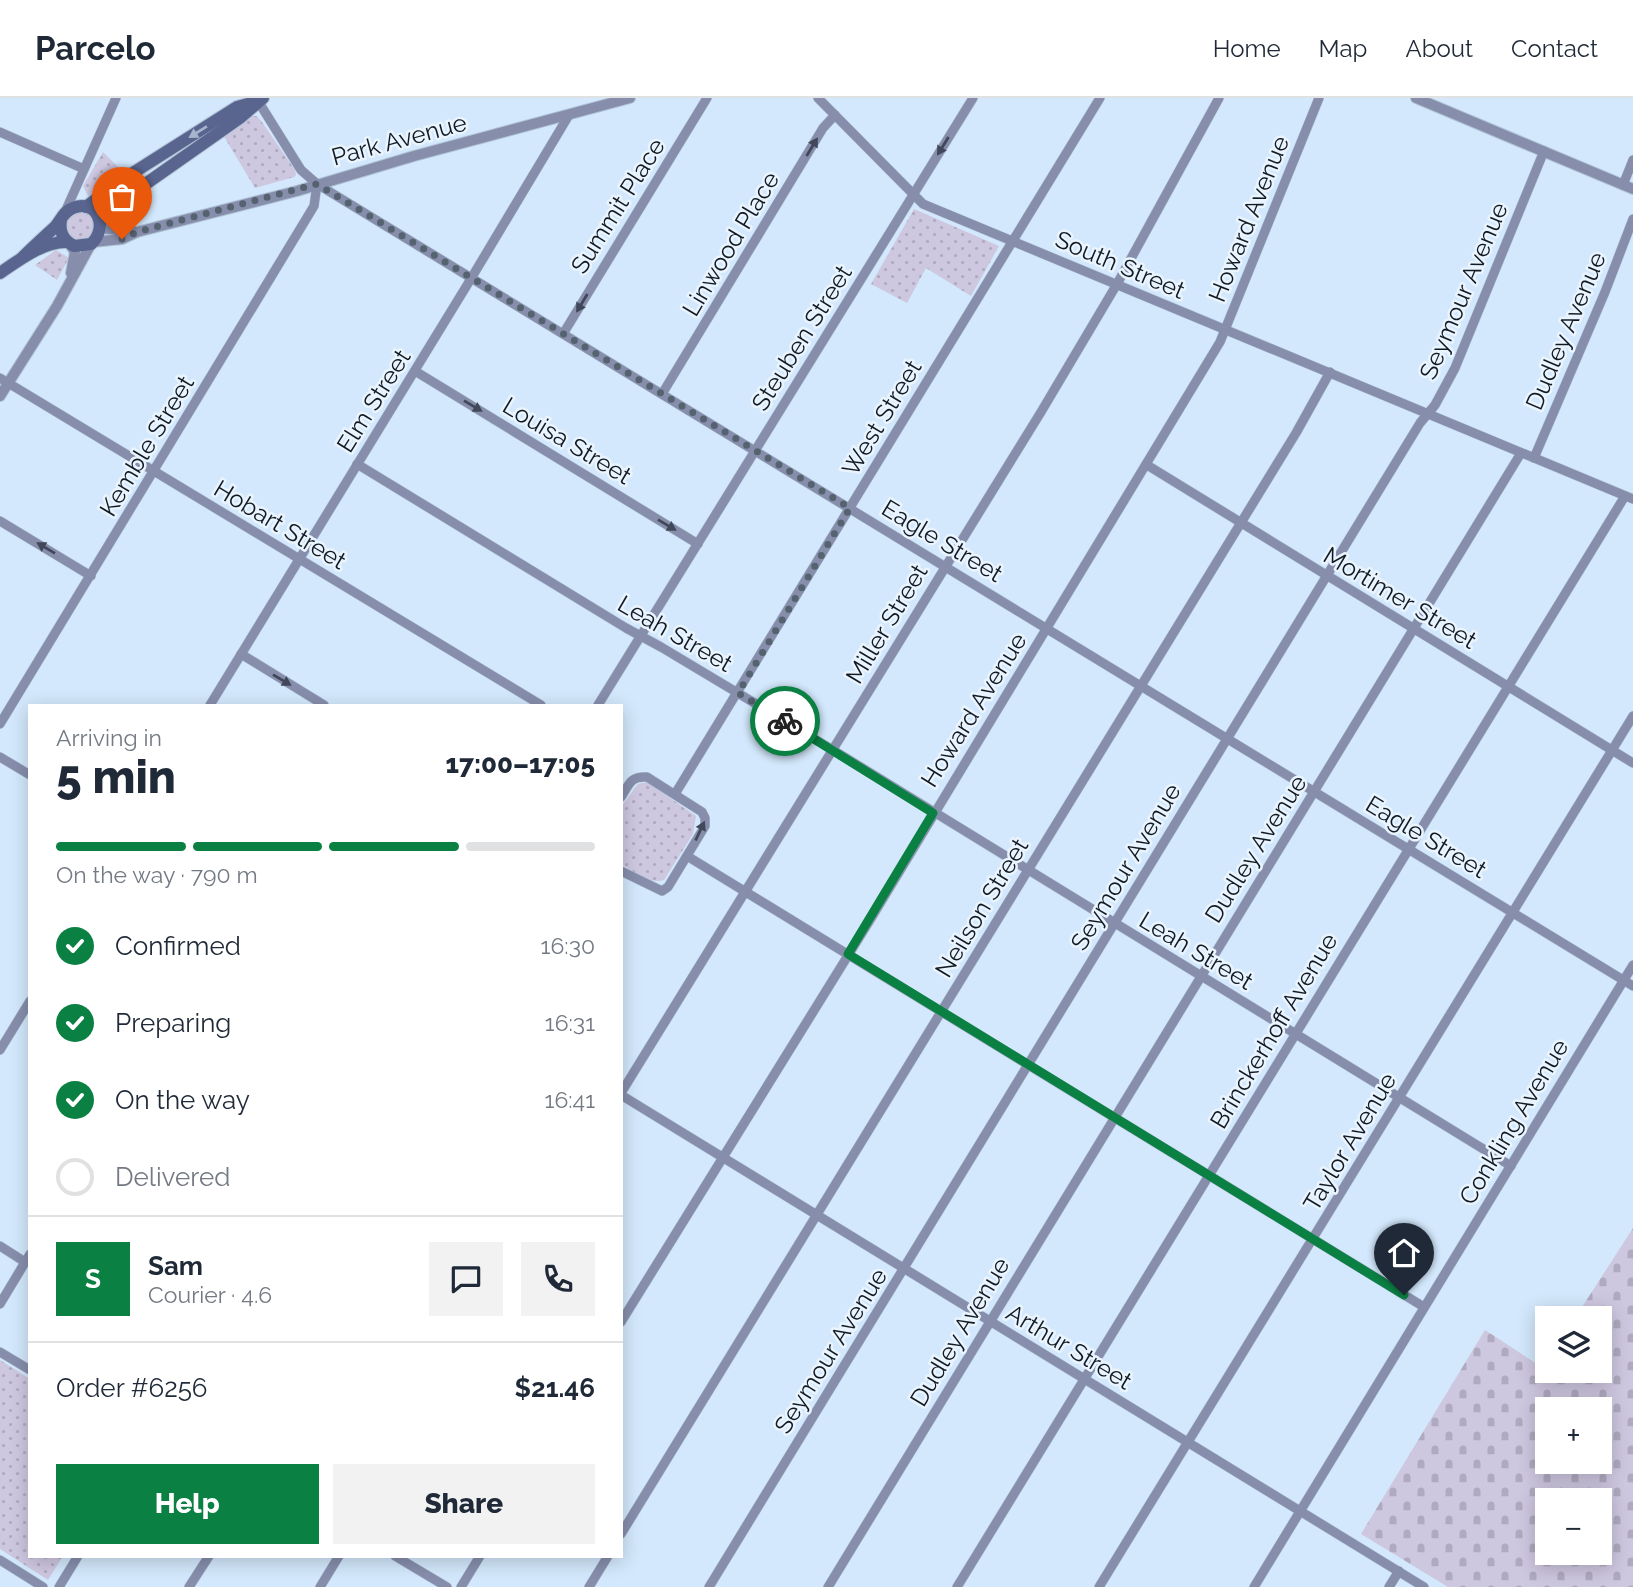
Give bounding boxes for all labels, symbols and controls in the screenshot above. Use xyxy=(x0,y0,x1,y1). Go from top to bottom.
text: Parcelo xyxy=(35,29,156,68)
text: Home xyxy=(1213,34,1281,63)
text: Map xyxy=(1319,34,1367,63)
text: About xyxy=(1405,34,1473,63)
text: Contact xyxy=(1511,34,1598,63)
street label: Park Avenue xyxy=(328,108,470,171)
one-way arrow xyxy=(188,125,208,138)
street label: Howard Avenue xyxy=(1202,132,1295,306)
street label: Summit Place xyxy=(564,133,671,279)
one-way arrow xyxy=(936,136,949,156)
one-way arrow xyxy=(805,138,818,157)
street label: Linwood Place xyxy=(676,166,785,321)
pin xyxy=(92,167,152,239)
icon: bag xyxy=(103,178,141,216)
street label: Seymour Avenue xyxy=(1413,198,1514,384)
street label: South Street xyxy=(1051,224,1189,305)
street label: Dudley Avenue xyxy=(1519,248,1612,414)
street label: Steuben Street xyxy=(745,260,858,416)
one-way arrow xyxy=(575,293,588,312)
street label: Elm Street xyxy=(331,344,417,458)
street label: West Street xyxy=(836,355,927,481)
street label: Kemble Street xyxy=(93,370,200,521)
street label: Louisa Street xyxy=(498,391,637,490)
one-way arrow xyxy=(464,400,483,413)
street label: Hobart Street xyxy=(209,474,352,575)
street label: Eagle Street xyxy=(877,493,1008,588)
one-way arrow xyxy=(658,519,677,531)
street label: Mortimer Street xyxy=(1318,540,1482,655)
one-way arrow xyxy=(36,542,55,555)
street label: Miller Street xyxy=(840,559,933,689)
street label: Leah Street xyxy=(613,589,738,678)
street label: Howard Avenue xyxy=(915,627,1033,792)
one-way arrow xyxy=(273,674,292,686)
courier xyxy=(750,686,820,756)
icon: bike xyxy=(766,702,804,740)
text: Arriving in xyxy=(56,724,162,751)
text: 17:00–17:05 xyxy=(445,749,595,779)
text: 5 min xyxy=(56,750,176,804)
street label: Dudley Avenue xyxy=(1199,770,1313,928)
street label: Seymour Avenue xyxy=(1064,778,1187,955)
street label: Eagle Street xyxy=(1361,789,1492,884)
one-way arrow xyxy=(694,821,706,841)
street label: Neilson Street xyxy=(929,833,1034,982)
text: On the way · 790 m xyxy=(56,861,258,888)
street label: Leah Street xyxy=(1134,905,1258,996)
icon: check xyxy=(56,927,94,965)
street label: Brinckerhoff Avenue xyxy=(1204,928,1343,1134)
text: Confirmed xyxy=(115,931,241,961)
text: 16:30 xyxy=(541,932,595,959)
icon: check xyxy=(56,1004,94,1042)
text: Preparing xyxy=(115,1008,231,1038)
text: 16:31 xyxy=(545,1009,595,1036)
street label: Conkling Avenue xyxy=(1453,1034,1574,1210)
street label: Taylor Avenue xyxy=(1297,1067,1402,1216)
icon: check xyxy=(56,1081,94,1119)
text: On the way xyxy=(115,1085,250,1115)
text: 16:41 xyxy=(545,1086,595,1113)
text: Delivered xyxy=(115,1162,230,1192)
pin xyxy=(1374,1223,1434,1295)
icon: home xyxy=(1385,1234,1423,1272)
button: chat xyxy=(429,1242,503,1316)
button: phone xyxy=(521,1242,595,1316)
text: Sam xyxy=(148,1251,203,1281)
street label: Dudley Avenue xyxy=(904,1252,1015,1411)
street label: Seymour Avenue xyxy=(768,1263,893,1439)
text: S xyxy=(85,1264,101,1294)
text: Courier · 4.6 xyxy=(148,1281,272,1308)
street label: Arthur Street xyxy=(1001,1298,1137,1395)
map controls xyxy=(1535,1306,1612,1565)
button: layers xyxy=(1535,1306,1612,1383)
text: Order #6256 xyxy=(56,1373,208,1403)
text: $21.46 xyxy=(515,1373,595,1403)
button: + xyxy=(1535,1397,1612,1474)
button: Help xyxy=(56,1464,319,1544)
button: Share xyxy=(333,1464,595,1544)
button: − xyxy=(1535,1488,1612,1565)

